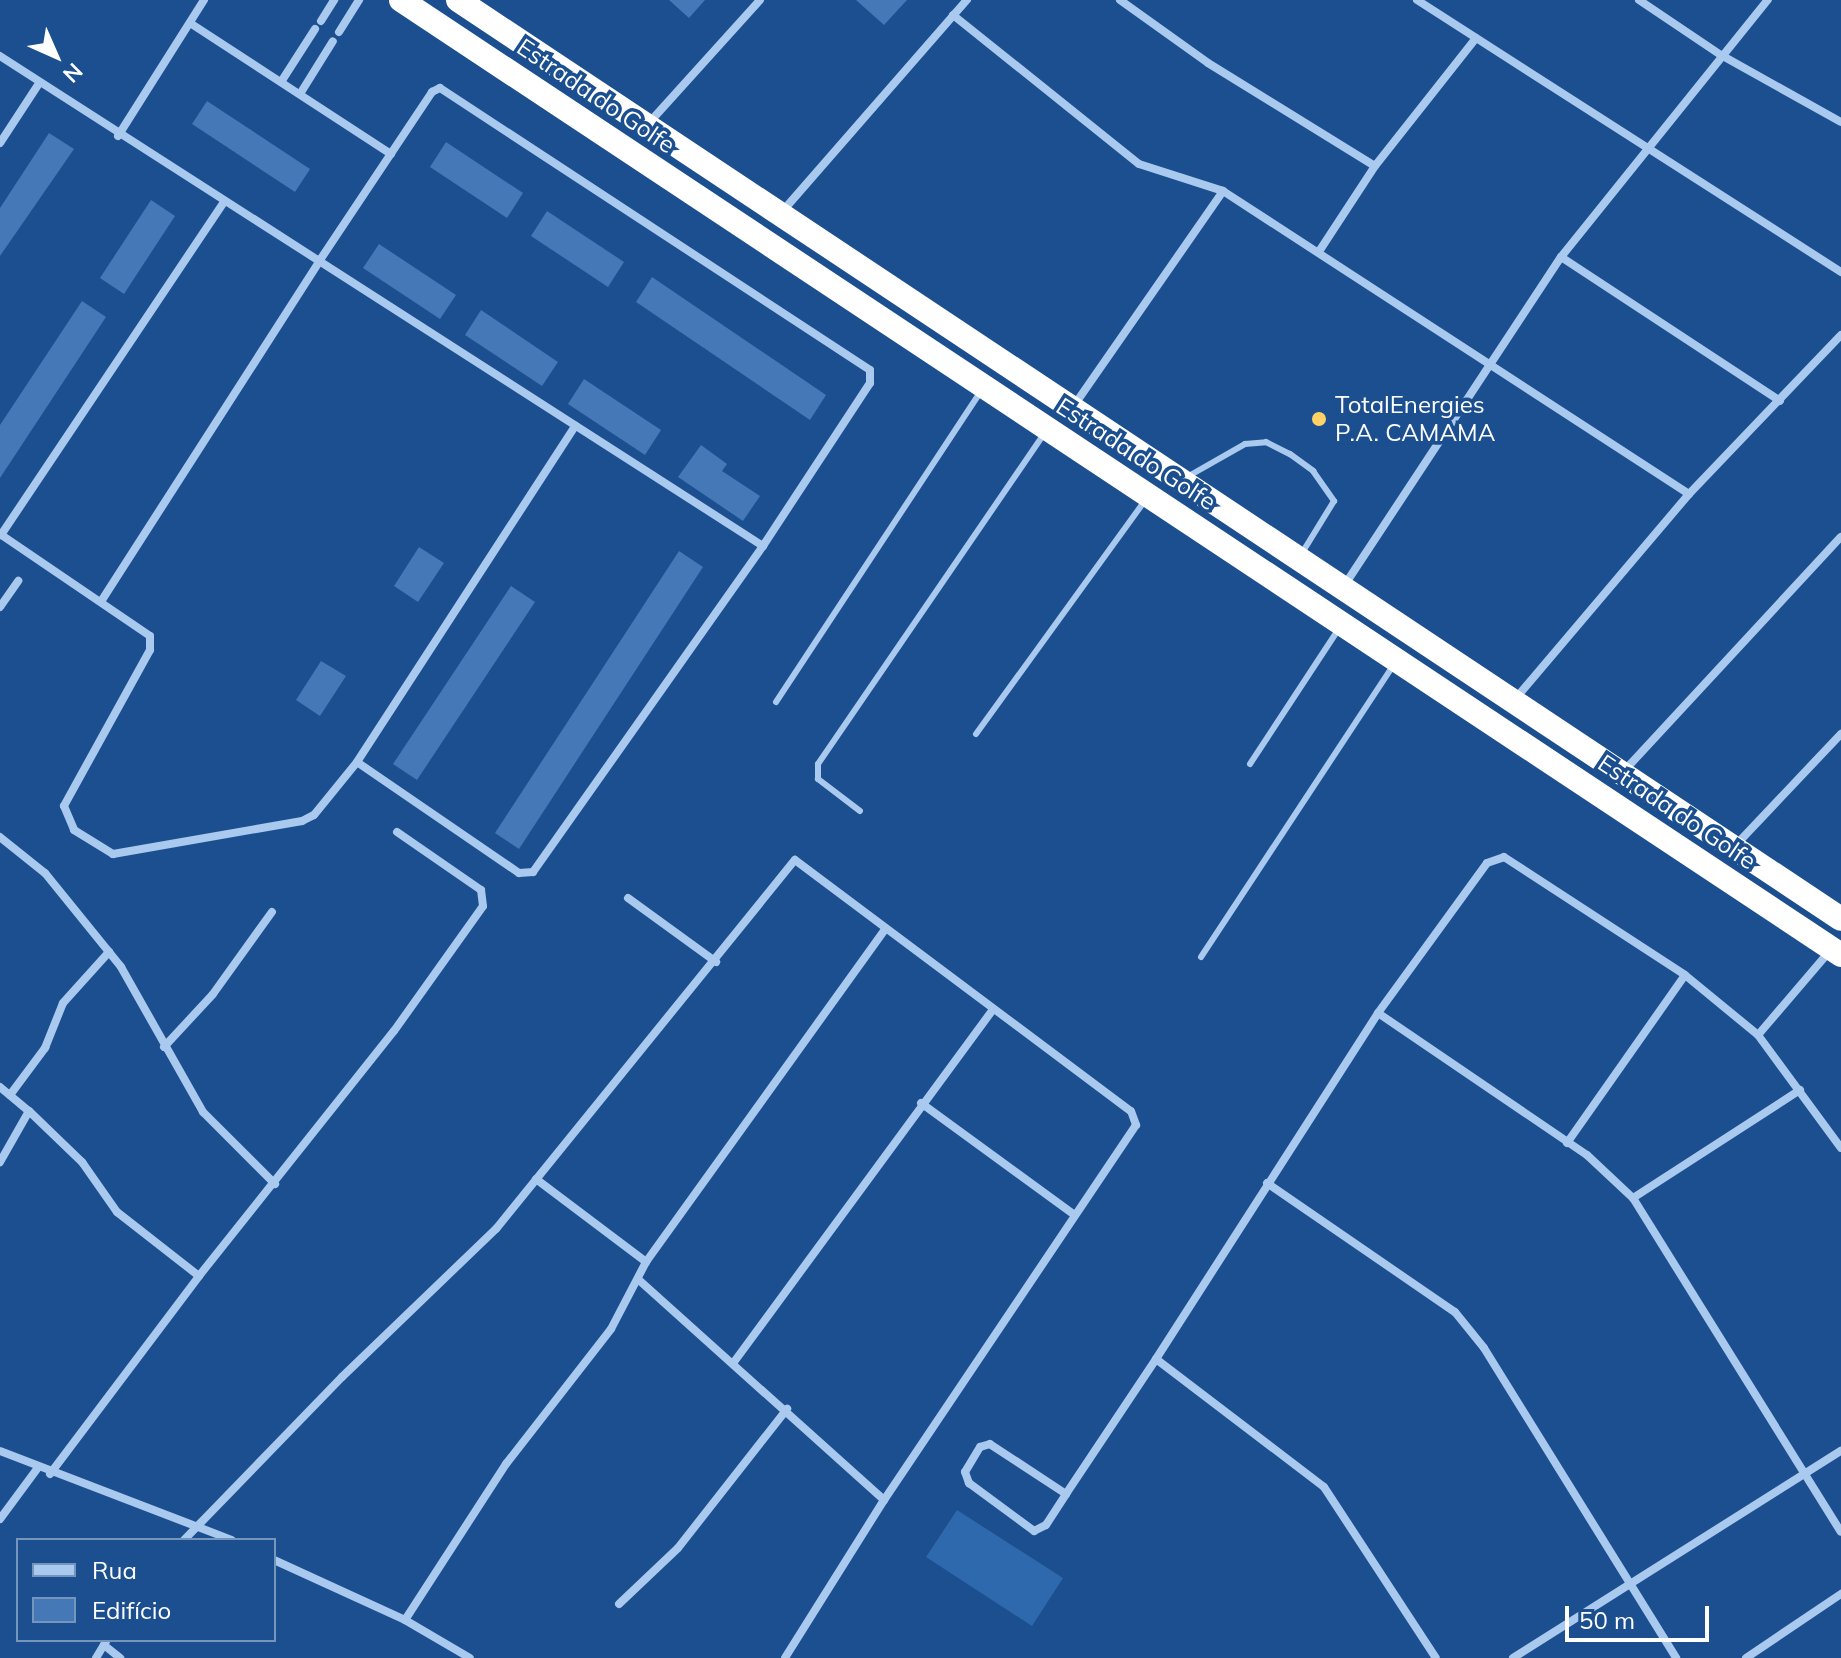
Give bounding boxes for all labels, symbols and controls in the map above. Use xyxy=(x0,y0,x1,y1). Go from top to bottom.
north arrow xyxy=(16,16,96,96)
street label: Estrada do Golfe xyxy=(512,33,680,159)
text: N xyxy=(57,57,89,89)
place label: TotalEnergies P.A. CAMAMA xyxy=(1335,391,1495,447)
street label: Estrada do Golfe xyxy=(1051,392,1221,516)
marker: TotalEnergies P.A. CAMAMA xyxy=(1310,410,1328,428)
street label: Estrada do Golfe xyxy=(1593,749,1761,875)
legend xyxy=(16,1538,276,1642)
text: Rua xyxy=(92,1555,137,1585)
scale bar xyxy=(1569,1590,1713,1640)
text: Edifício xyxy=(92,1595,171,1625)
text: 50 m xyxy=(1579,1605,1635,1635)

